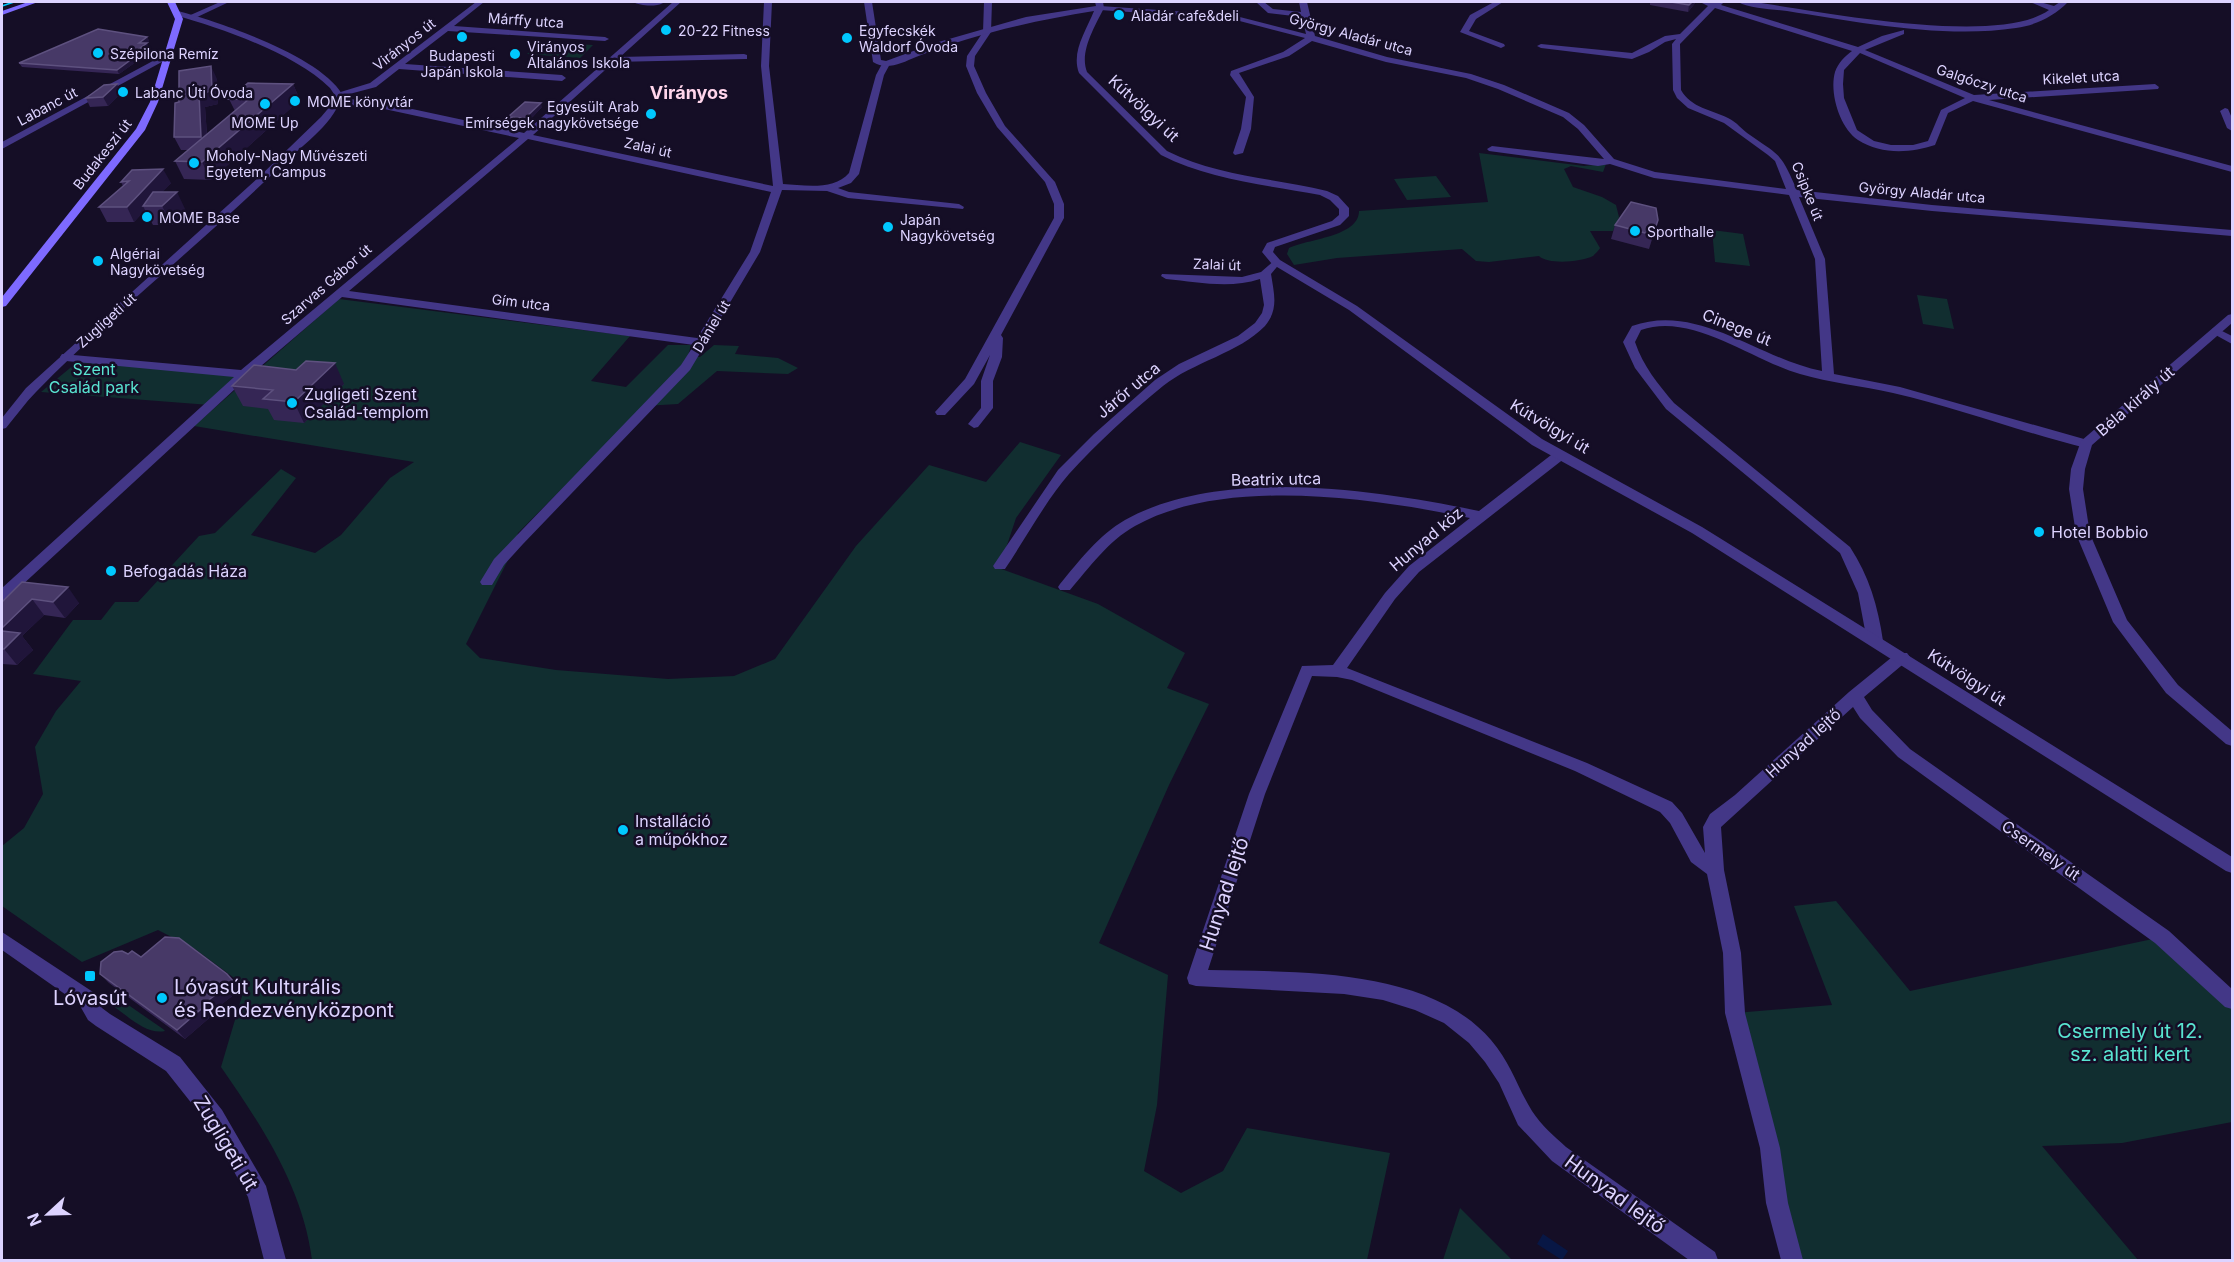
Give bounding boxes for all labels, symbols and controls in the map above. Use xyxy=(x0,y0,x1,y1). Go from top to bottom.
place label: Aladár cafe&deli xyxy=(1131,7,1239,24)
marker: Aladár cafe&deli xyxy=(1112,8,1126,22)
street label: Márffy utca xyxy=(487,9,565,31)
street label: György Aladár utca xyxy=(1287,9,1415,59)
street label: Virányos út xyxy=(369,14,439,74)
place label: 20-22 Fitness xyxy=(678,22,770,39)
place label: Egyfecskék Waldorf Óvoda xyxy=(859,22,958,55)
marker: 20-22 Fitness xyxy=(659,23,673,37)
marker: Budapesti Japán Iskola xyxy=(455,30,469,44)
marker: Egyfecskék Waldorf Óvoda xyxy=(840,31,854,45)
place label: Virányos Általános Iskola xyxy=(527,38,630,71)
place label: Szépilona Remíz xyxy=(110,45,219,62)
marker: Szépilona Remíz xyxy=(91,46,105,60)
place label: Budapesti Japán Iskola xyxy=(421,47,503,80)
marker: Virányos Általános Iskola xyxy=(508,47,522,61)
street label: Galgóczy utca xyxy=(1934,60,2030,106)
street label: Kikelet utca xyxy=(2042,66,2120,88)
street label: Kútvölgyi út xyxy=(1105,70,1183,146)
district label: Virányos xyxy=(650,82,728,103)
street label: Labanc út xyxy=(14,83,80,129)
place label: Labanc Úti Óvoda xyxy=(135,84,253,101)
marker: Labanc Úti Óvoda xyxy=(116,85,130,99)
place label: MOME könyvtár xyxy=(307,93,413,110)
marker: MOME könyvtár xyxy=(288,94,302,108)
marker: MOME Up xyxy=(258,97,272,111)
place label: Egyesült Arab Emírségek nagykövetsége xyxy=(465,98,639,131)
marker: Egyesült Arab Emírségek nagykövetsége xyxy=(644,107,658,121)
place label: MOME Up xyxy=(231,114,299,131)
street label: Budakeszi út xyxy=(69,115,135,193)
street label: Zalai út xyxy=(623,133,674,161)
place label: Moholy-Nagy Művészeti Egyetem, Campus xyxy=(206,147,367,180)
marker: Moholy-Nagy Művészeti Egyetem, Campus xyxy=(187,156,201,170)
street label: Csipke út xyxy=(1789,159,1828,223)
street label: György Aladár utca xyxy=(1858,178,1986,206)
place label: MOME Base xyxy=(159,209,240,226)
marker: MOME Base xyxy=(140,210,154,224)
place label: Japán Nagykövetség xyxy=(900,211,995,244)
marker: Japán Nagykövetség xyxy=(881,220,895,234)
place label: Sporthalle xyxy=(1647,223,1714,240)
marker: Sporthalle xyxy=(1628,224,1642,238)
street label: Szarvas Gábor út xyxy=(277,240,375,328)
place label: Algériai Nagykövetség xyxy=(110,245,205,278)
marker: Algériai Nagykövetség xyxy=(91,254,105,268)
street label: Zalai út xyxy=(1193,255,1242,273)
street label: Zugligeti út xyxy=(73,289,139,351)
street label: Gím utca xyxy=(491,290,551,314)
street label: Dániel út xyxy=(689,296,733,355)
street label: Cinege út xyxy=(1700,304,1774,350)
street label: Járőr utca xyxy=(1092,358,1164,422)
park label: Szent Család park xyxy=(49,359,139,397)
street label: Béla király út xyxy=(2092,362,2178,440)
place label: Zugligeti Szent Család-templom xyxy=(304,384,429,422)
street label: Kútvölgyi út xyxy=(1507,394,1593,458)
marker: Zugligeti Szent Család-templom xyxy=(285,396,299,410)
street label: Beatrix utca xyxy=(1231,468,1321,490)
street label: Hunyad köz xyxy=(1385,503,1467,575)
place label: Hotel Bobbio xyxy=(2051,522,2148,542)
marker: Hotel Bobbio xyxy=(2032,525,2046,539)
place label: Befogadás Háza xyxy=(123,561,247,581)
marker: Befogadás Háza xyxy=(104,564,118,578)
street label: Kútvölgyi út xyxy=(1924,644,2010,710)
street label: Hunyad lejtő xyxy=(1761,704,1845,782)
place label: Installáció a műpókhoz xyxy=(635,811,728,849)
street label: Csermely út xyxy=(1998,816,2084,884)
marker: Installáció a műpókhoz xyxy=(616,823,630,837)
street label: Hunyad lejtő xyxy=(1194,834,1254,954)
marker: Lóvasút xyxy=(83,969,97,983)
place label: Lóvasút Kulturális és Rendezvényközpont xyxy=(174,975,394,1022)
place label: Lóvasút xyxy=(53,986,128,1010)
marker: Lóvasút Kulturális és Rendezvényközpont xyxy=(155,991,169,1005)
park label: Csermely út 12. sz. alatti kert xyxy=(2057,1019,2203,1066)
street label: Zugligeti út xyxy=(189,1092,264,1195)
street label: Hunyad lejtő xyxy=(1560,1150,1670,1238)
north arrow xyxy=(18,1184,78,1244)
text: N xyxy=(23,1210,46,1229)

